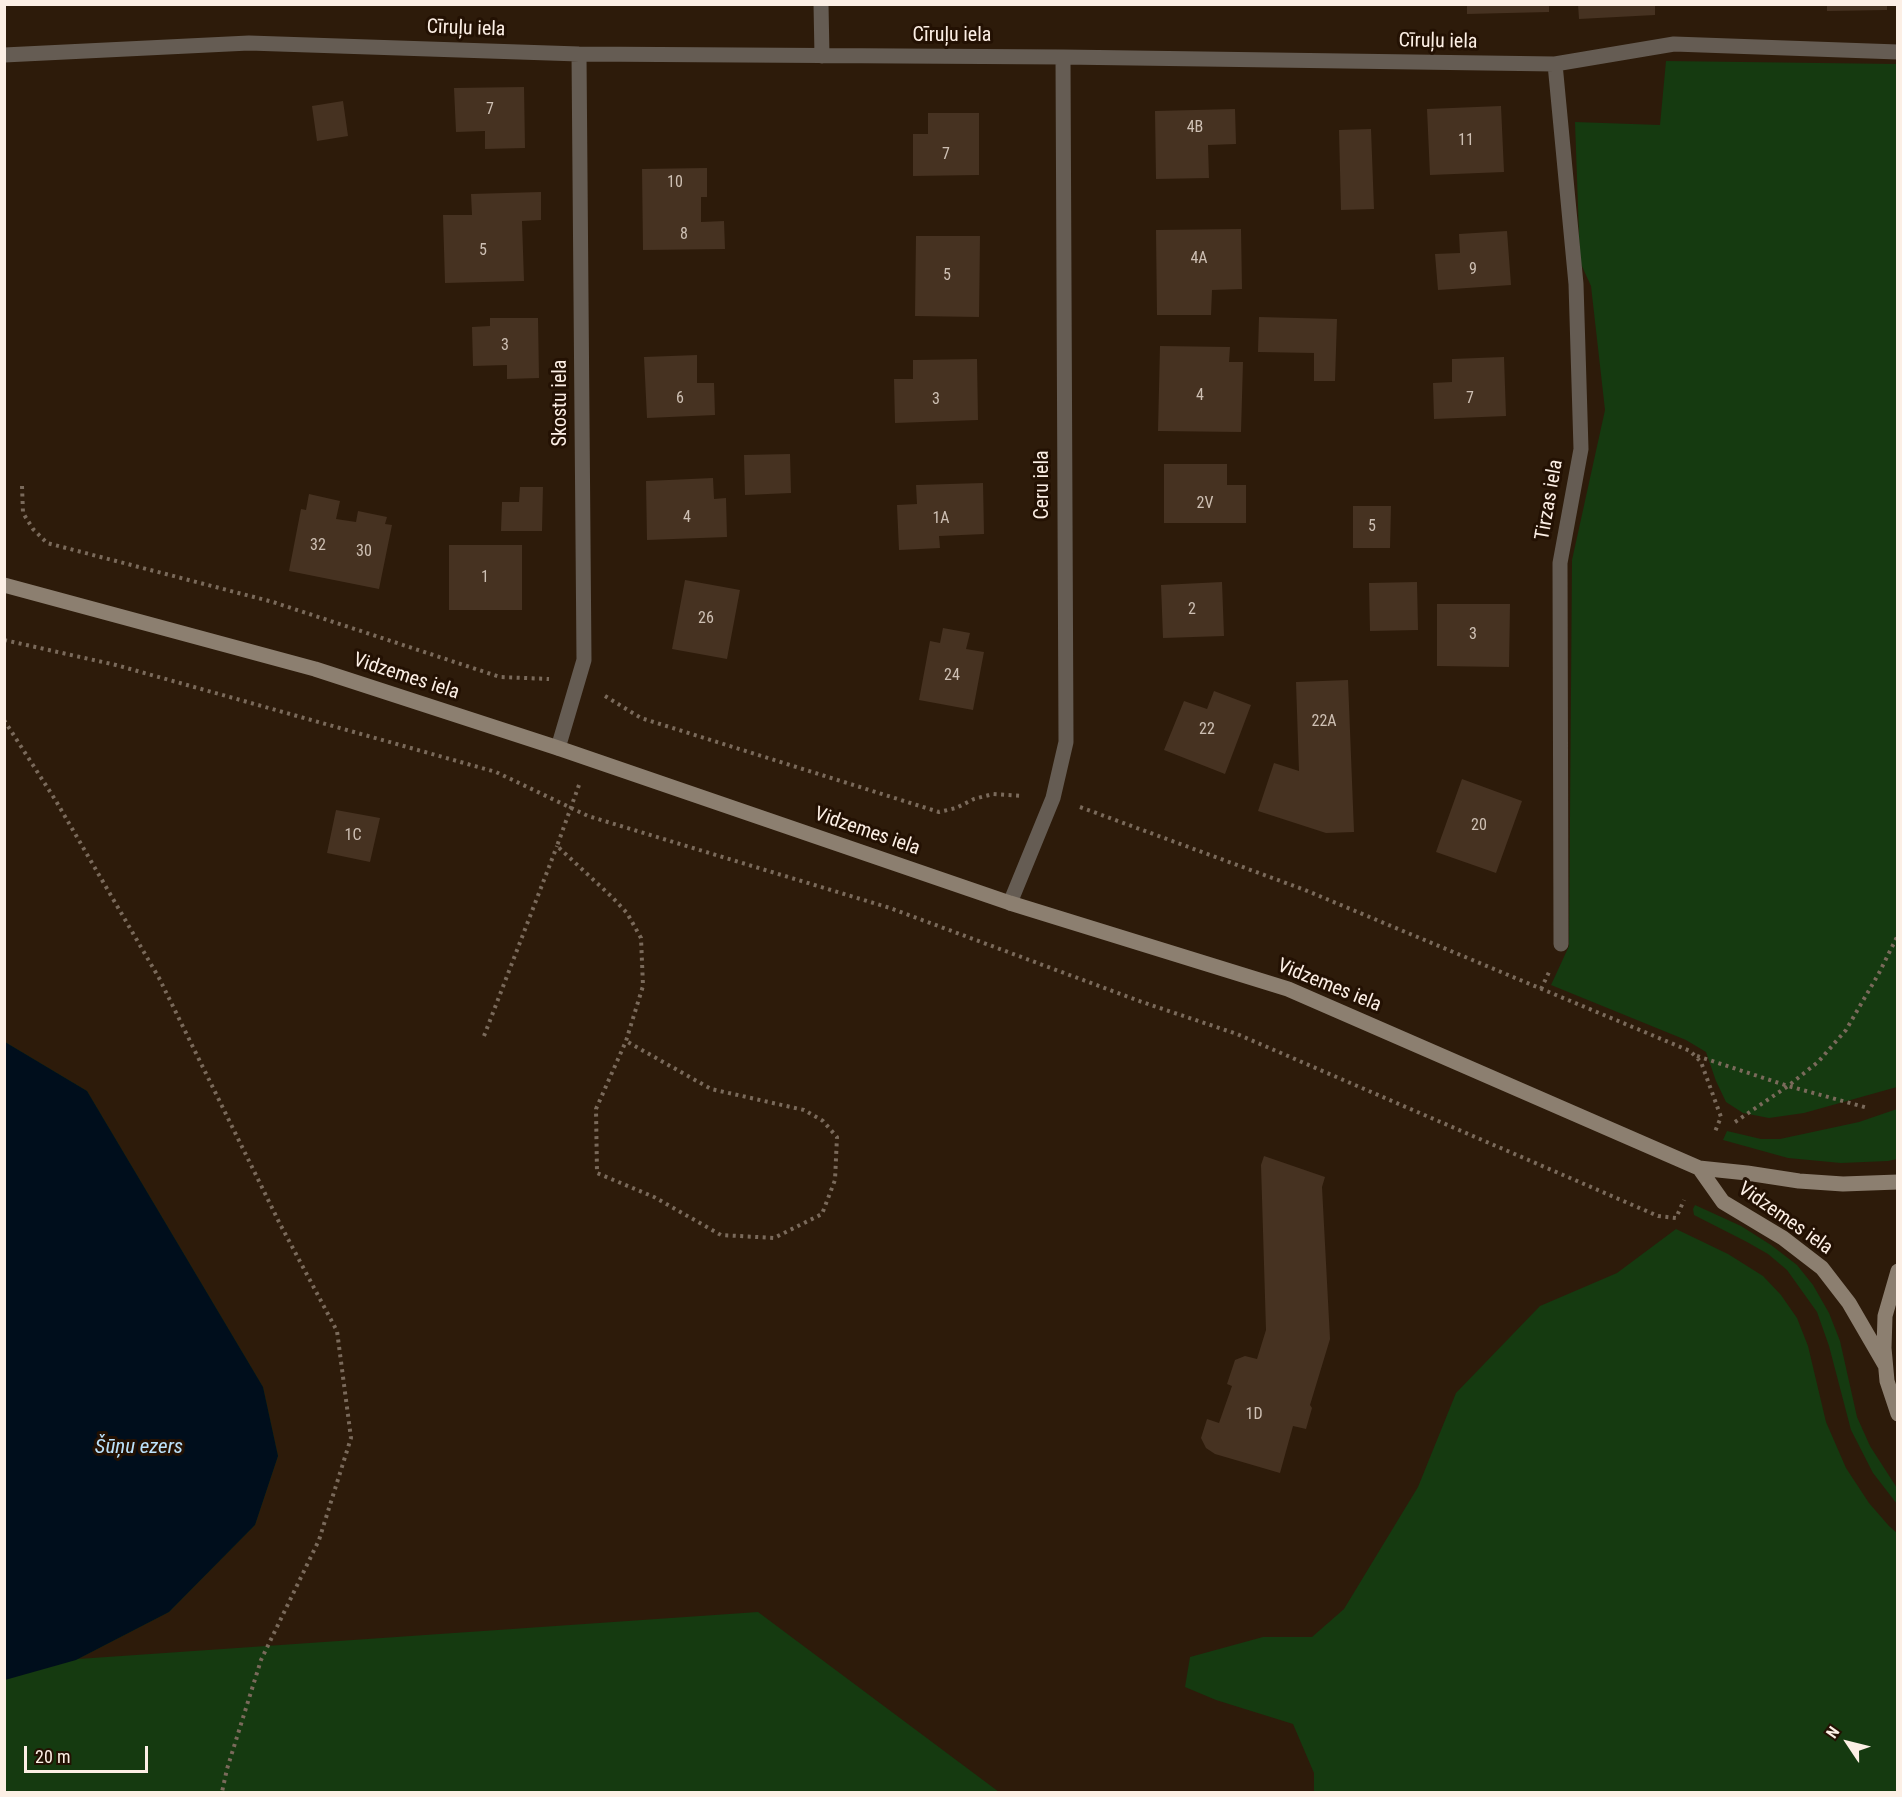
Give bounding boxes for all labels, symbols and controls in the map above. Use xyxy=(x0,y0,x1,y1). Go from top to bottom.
street label: Cīruļu iela xyxy=(426,16,506,42)
street label: Cīruļu iela xyxy=(913,24,991,48)
street label: Cīruļu iela xyxy=(1398,29,1478,55)
house number: 7 xyxy=(486,100,494,120)
house number: 4B xyxy=(1187,118,1203,138)
house number: 11 xyxy=(1458,131,1474,151)
house number: 7 xyxy=(942,145,950,165)
house number: 10 xyxy=(667,173,683,193)
house number: 8 xyxy=(680,225,688,245)
house number: 5 xyxy=(479,241,487,261)
house number: 4A xyxy=(1190,249,1208,269)
house number: 9 xyxy=(1469,260,1477,280)
house number: 5 xyxy=(943,266,951,286)
house number: 3 xyxy=(501,336,509,356)
street label: Skostu iela xyxy=(549,360,573,446)
house number: 4 xyxy=(1196,386,1204,406)
house number: 6 xyxy=(676,389,684,409)
house number: 7 xyxy=(1466,389,1474,409)
house number: 3 xyxy=(932,390,940,410)
street label: Ceru iela xyxy=(1031,450,1055,520)
street label: Tirzas iela xyxy=(1531,458,1569,542)
house number: 2V xyxy=(1197,494,1213,514)
house number: 4 xyxy=(683,508,691,528)
house number: 1A xyxy=(932,509,950,529)
house number: 5 xyxy=(1368,517,1376,537)
house number: 32 xyxy=(310,536,326,556)
house number: 30 xyxy=(356,542,372,562)
house number: 1 xyxy=(481,568,489,588)
house number: 2 xyxy=(1188,600,1196,620)
house number: 26 xyxy=(698,609,714,629)
house number: 3 xyxy=(1469,625,1477,645)
street label: Vidzemes iela xyxy=(350,649,462,705)
house number: 24 xyxy=(944,666,960,686)
house number: 22A xyxy=(1311,712,1337,732)
house number: 22 xyxy=(1199,720,1215,740)
street label: Vidzemes iela xyxy=(811,803,923,861)
house number: 20 xyxy=(1471,816,1487,836)
house number: 1C xyxy=(345,826,361,846)
street label: Vidzemes iela xyxy=(1274,954,1384,1018)
street label: Vidzemes iela xyxy=(1733,1178,1837,1260)
house number: 1D xyxy=(1245,1405,1263,1425)
water label: Šūņu ezers xyxy=(95,1435,183,1461)
north arrow xyxy=(1818,1713,1878,1773)
text: N xyxy=(1822,1723,1843,1742)
scale bar xyxy=(27,1734,152,1772)
text: 20 m xyxy=(35,1746,70,1767)

